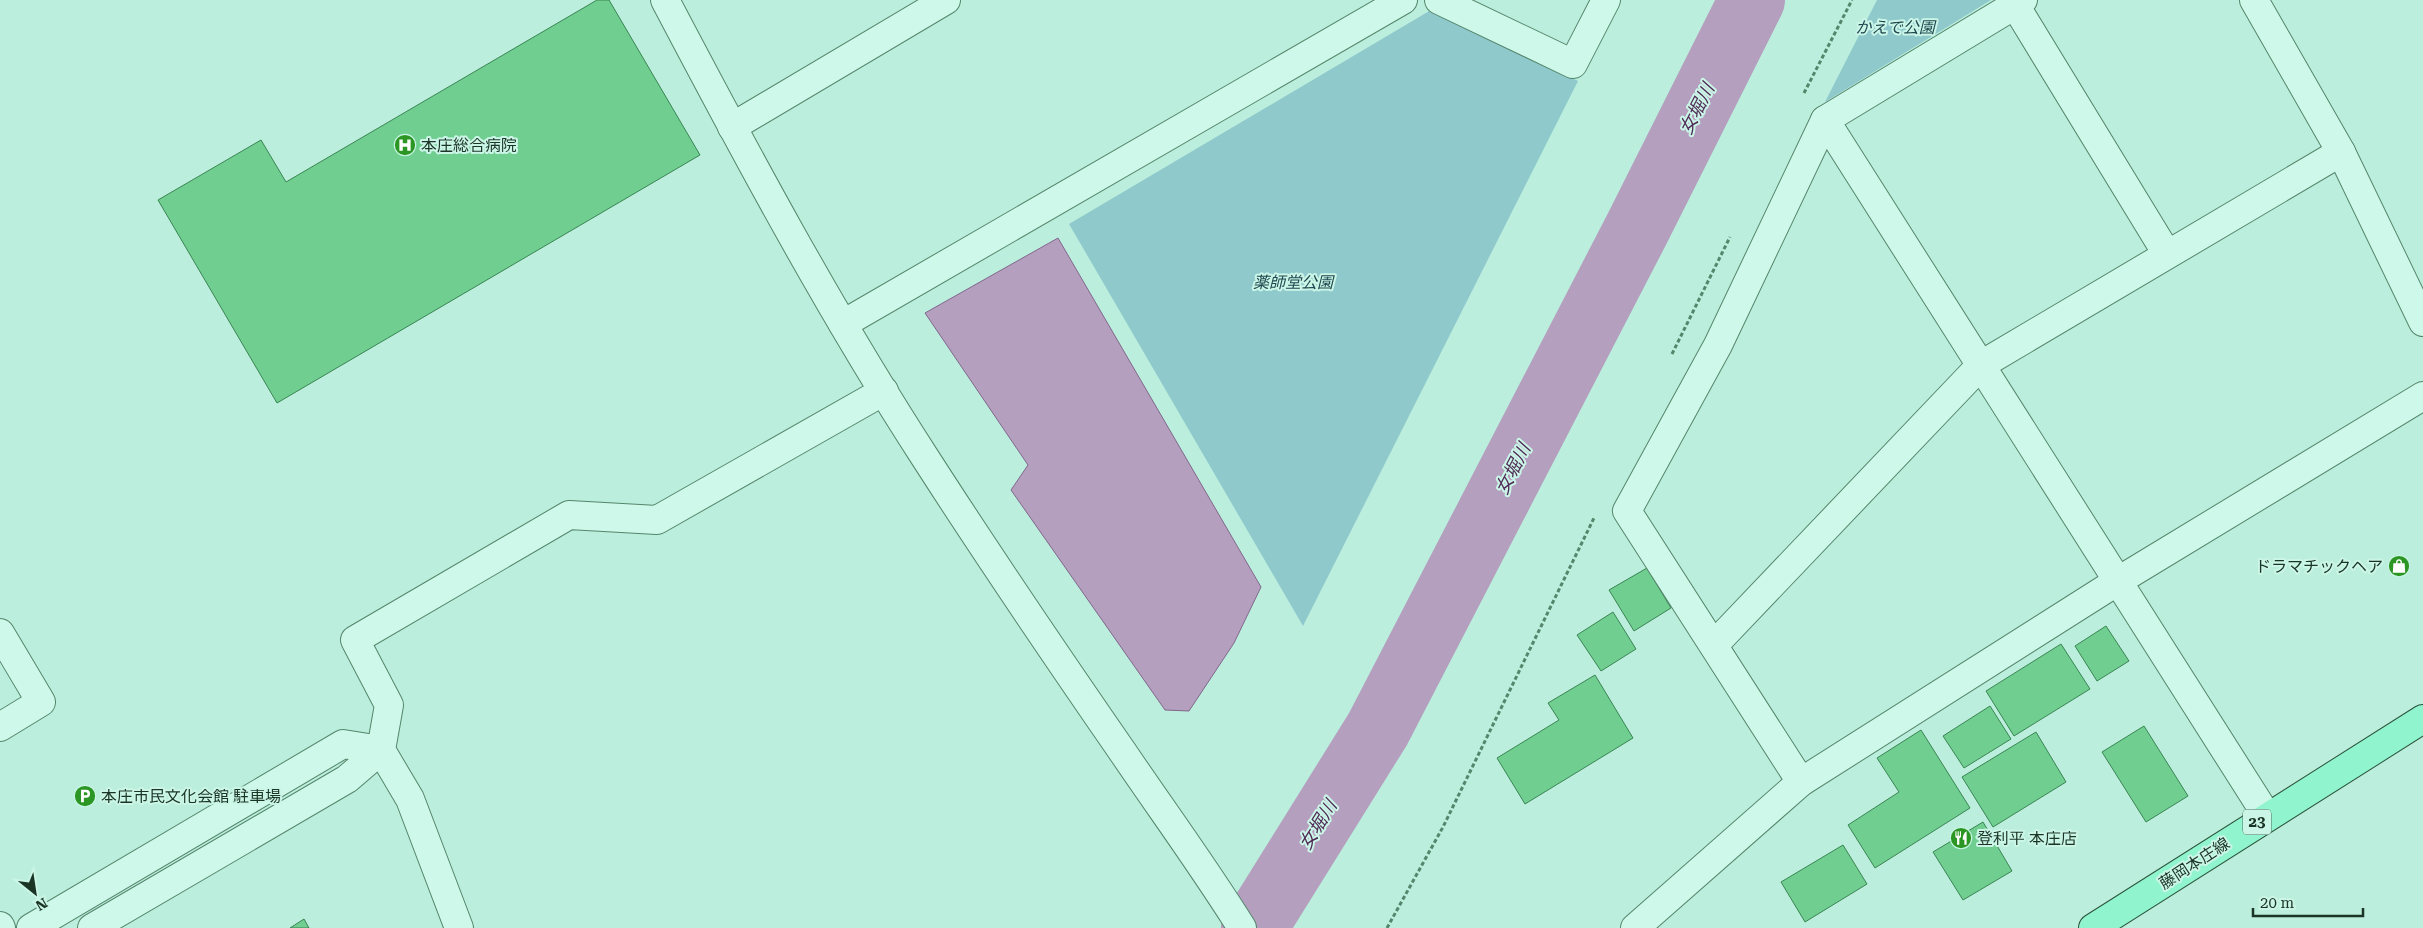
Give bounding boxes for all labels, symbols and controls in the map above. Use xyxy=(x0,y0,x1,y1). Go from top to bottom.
park label: かえで公園 xyxy=(1855,18,1937,37)
water label: 女堀川 xyxy=(1675,78,1719,138)
hospital icon: 本庄総合病院 xyxy=(393,133,417,157)
place label: 本庄総合病院 xyxy=(421,136,517,155)
park label: 薬師堂公園 xyxy=(1253,273,1335,292)
water label: 女堀川 xyxy=(1491,438,1535,498)
shop icon: ドラマチックヘア xyxy=(2387,554,2411,578)
place label: ドラマチックヘア xyxy=(2255,557,2383,576)
parking icon: 本庄市民文化会館 駐車場 xyxy=(73,784,97,808)
place label: 本庄市民文化会館 駐車場 xyxy=(101,787,281,806)
water label: 女堀川 xyxy=(1294,795,1342,853)
road number: 23 xyxy=(2243,810,2271,834)
restaurant icon: 登利平 本庄店 xyxy=(1949,826,1973,850)
place label: 登利平 本庄店 xyxy=(1977,829,2077,848)
street label: 藤岡本庄線 xyxy=(2156,834,2233,893)
north arrow xyxy=(10,868,60,918)
scale bar xyxy=(2253,886,2363,918)
text: 20 m xyxy=(2260,894,2295,912)
text: N xyxy=(33,895,50,914)

